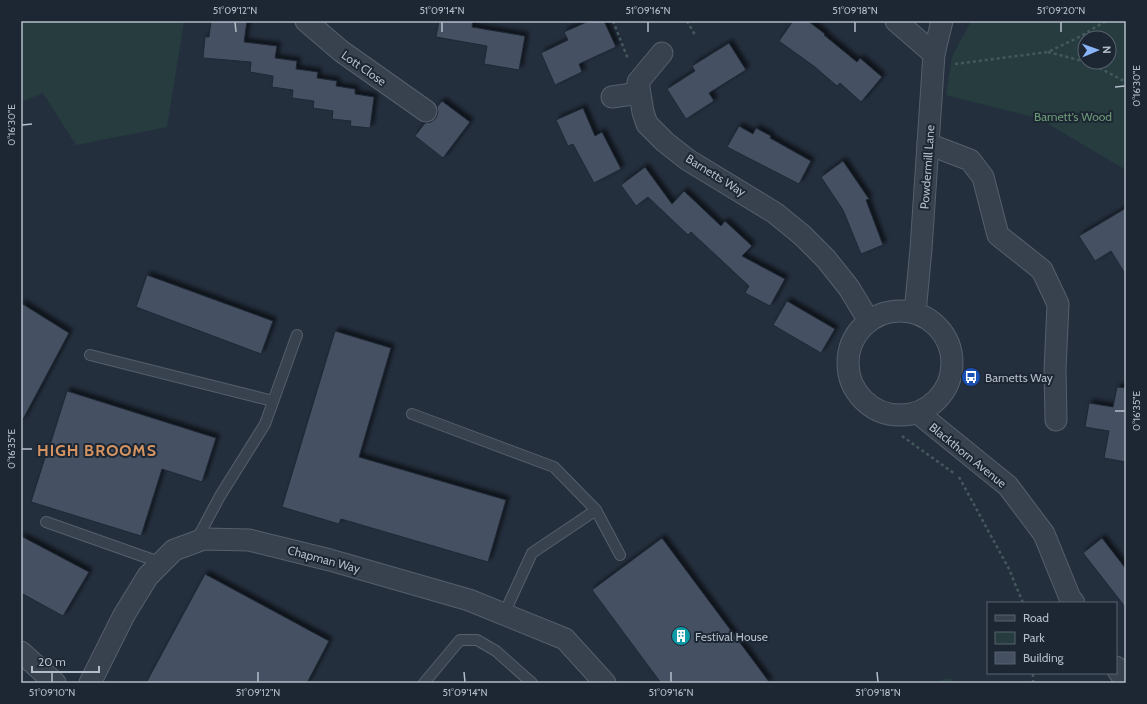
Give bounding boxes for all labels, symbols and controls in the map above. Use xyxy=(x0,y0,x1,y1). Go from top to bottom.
text: 51°09'12"N xyxy=(213,4,257,17)
text: 51°09'14"N xyxy=(419,4,465,17)
text: 51°09'16"N xyxy=(625,4,671,17)
text: 51°09'18"N xyxy=(832,4,878,17)
text: 51°09'20"N xyxy=(1037,4,1085,17)
north arrow xyxy=(1077,30,1117,70)
text: N xyxy=(1100,46,1114,54)
street label: Lott Close xyxy=(339,47,389,89)
text: 0°16'30"E xyxy=(1130,65,1143,107)
text: 0°16'30"E xyxy=(5,104,18,146)
park label: Barnett's Wood xyxy=(1034,109,1112,124)
street label: Powdermill Lane xyxy=(917,124,937,210)
street label: Barnetts Way xyxy=(683,151,749,199)
bus stop icon: Barnetts Way xyxy=(960,366,982,388)
place label: Barnetts Way xyxy=(985,370,1053,385)
text: 0°16'35"E xyxy=(1130,390,1143,431)
street label: Blackthorn Avenue xyxy=(926,419,1010,491)
text: 0°16'35"E xyxy=(5,428,18,469)
district label: HIGH BROOMS xyxy=(37,441,157,460)
street label: Chapman Way xyxy=(286,542,362,576)
legend xyxy=(987,602,1117,674)
text: Road xyxy=(1023,610,1049,625)
building icon: Festival House xyxy=(670,625,692,647)
place label: Festival House xyxy=(695,629,768,644)
text: Park xyxy=(1023,630,1045,645)
scale bar xyxy=(32,648,99,674)
text: Building xyxy=(1023,650,1065,665)
text: 20 m xyxy=(38,654,66,669)
text: 51°09'10"N xyxy=(29,686,75,699)
text: 51°09'12"N xyxy=(236,686,280,699)
text: 51°09'14"N xyxy=(442,686,488,699)
text: 51°09'16"N xyxy=(648,686,694,699)
text: 51°09'18"N xyxy=(855,686,901,699)

